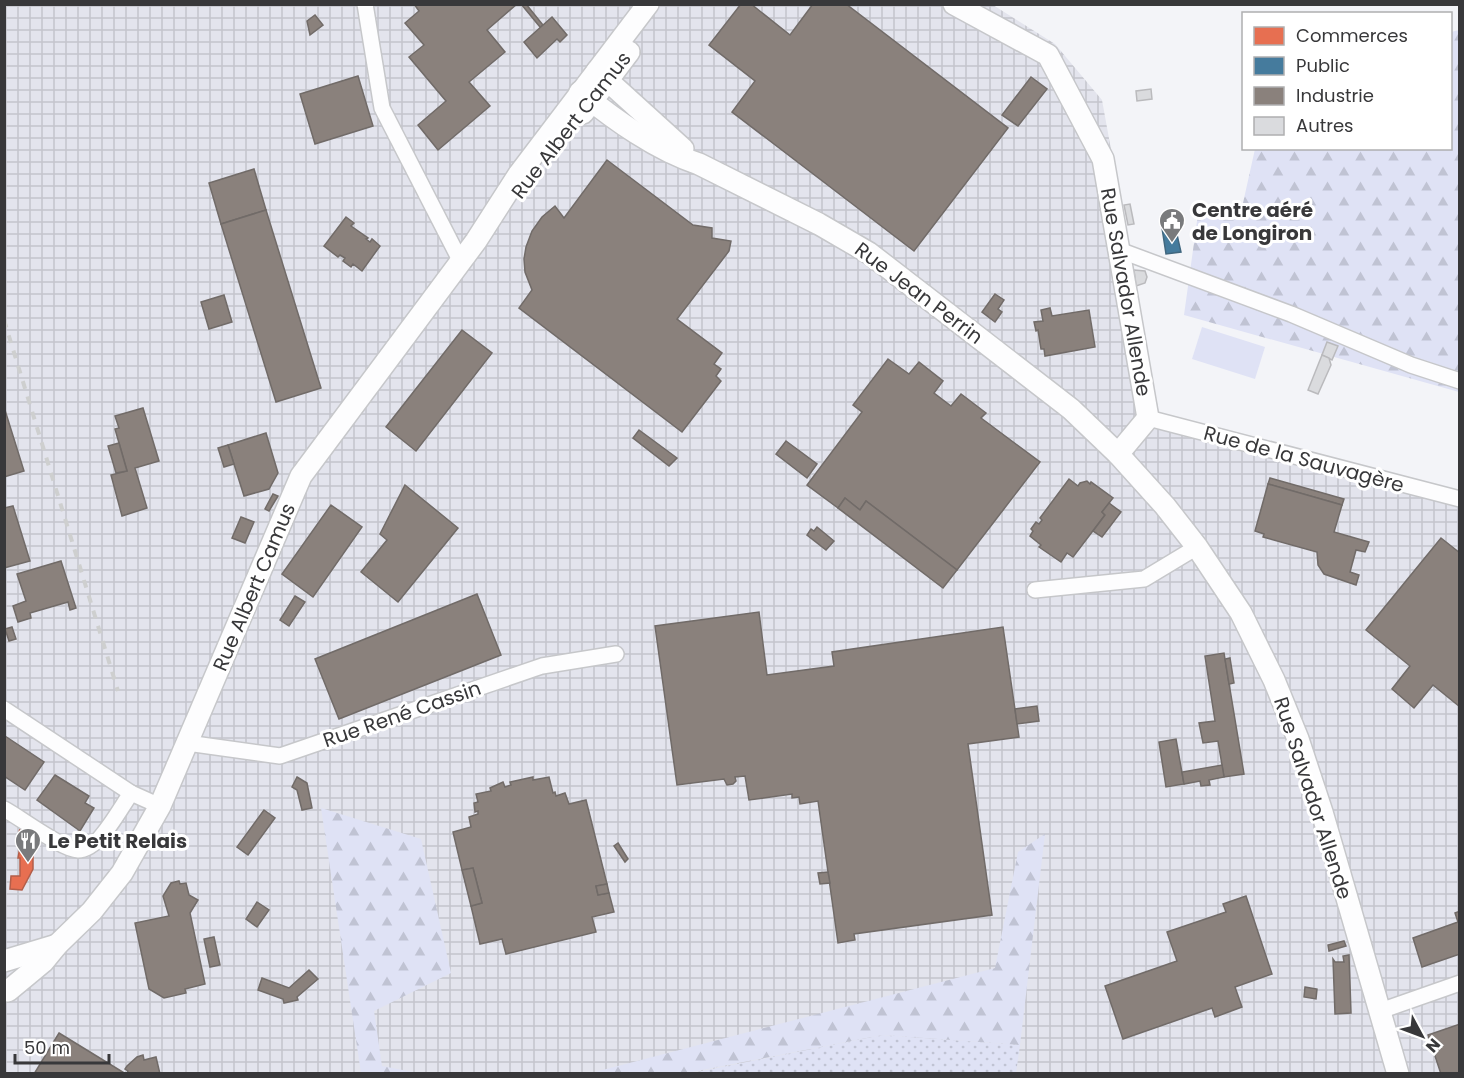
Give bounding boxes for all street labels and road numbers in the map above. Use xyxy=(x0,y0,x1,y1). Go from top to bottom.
street label: Rue Albert Camus xyxy=(505,45,637,205)
street label: Rue Salvador Allende xyxy=(1094,186,1158,398)
street label: Rue Jean Perrin xyxy=(849,235,989,351)
street label: Rue de la Sauvagère xyxy=(1201,419,1407,499)
street label: Rue Albert Camus xyxy=(206,499,302,675)
street label: Rue René Cassin xyxy=(319,674,485,754)
street label: Rue Salvador Allende xyxy=(1267,693,1359,903)

